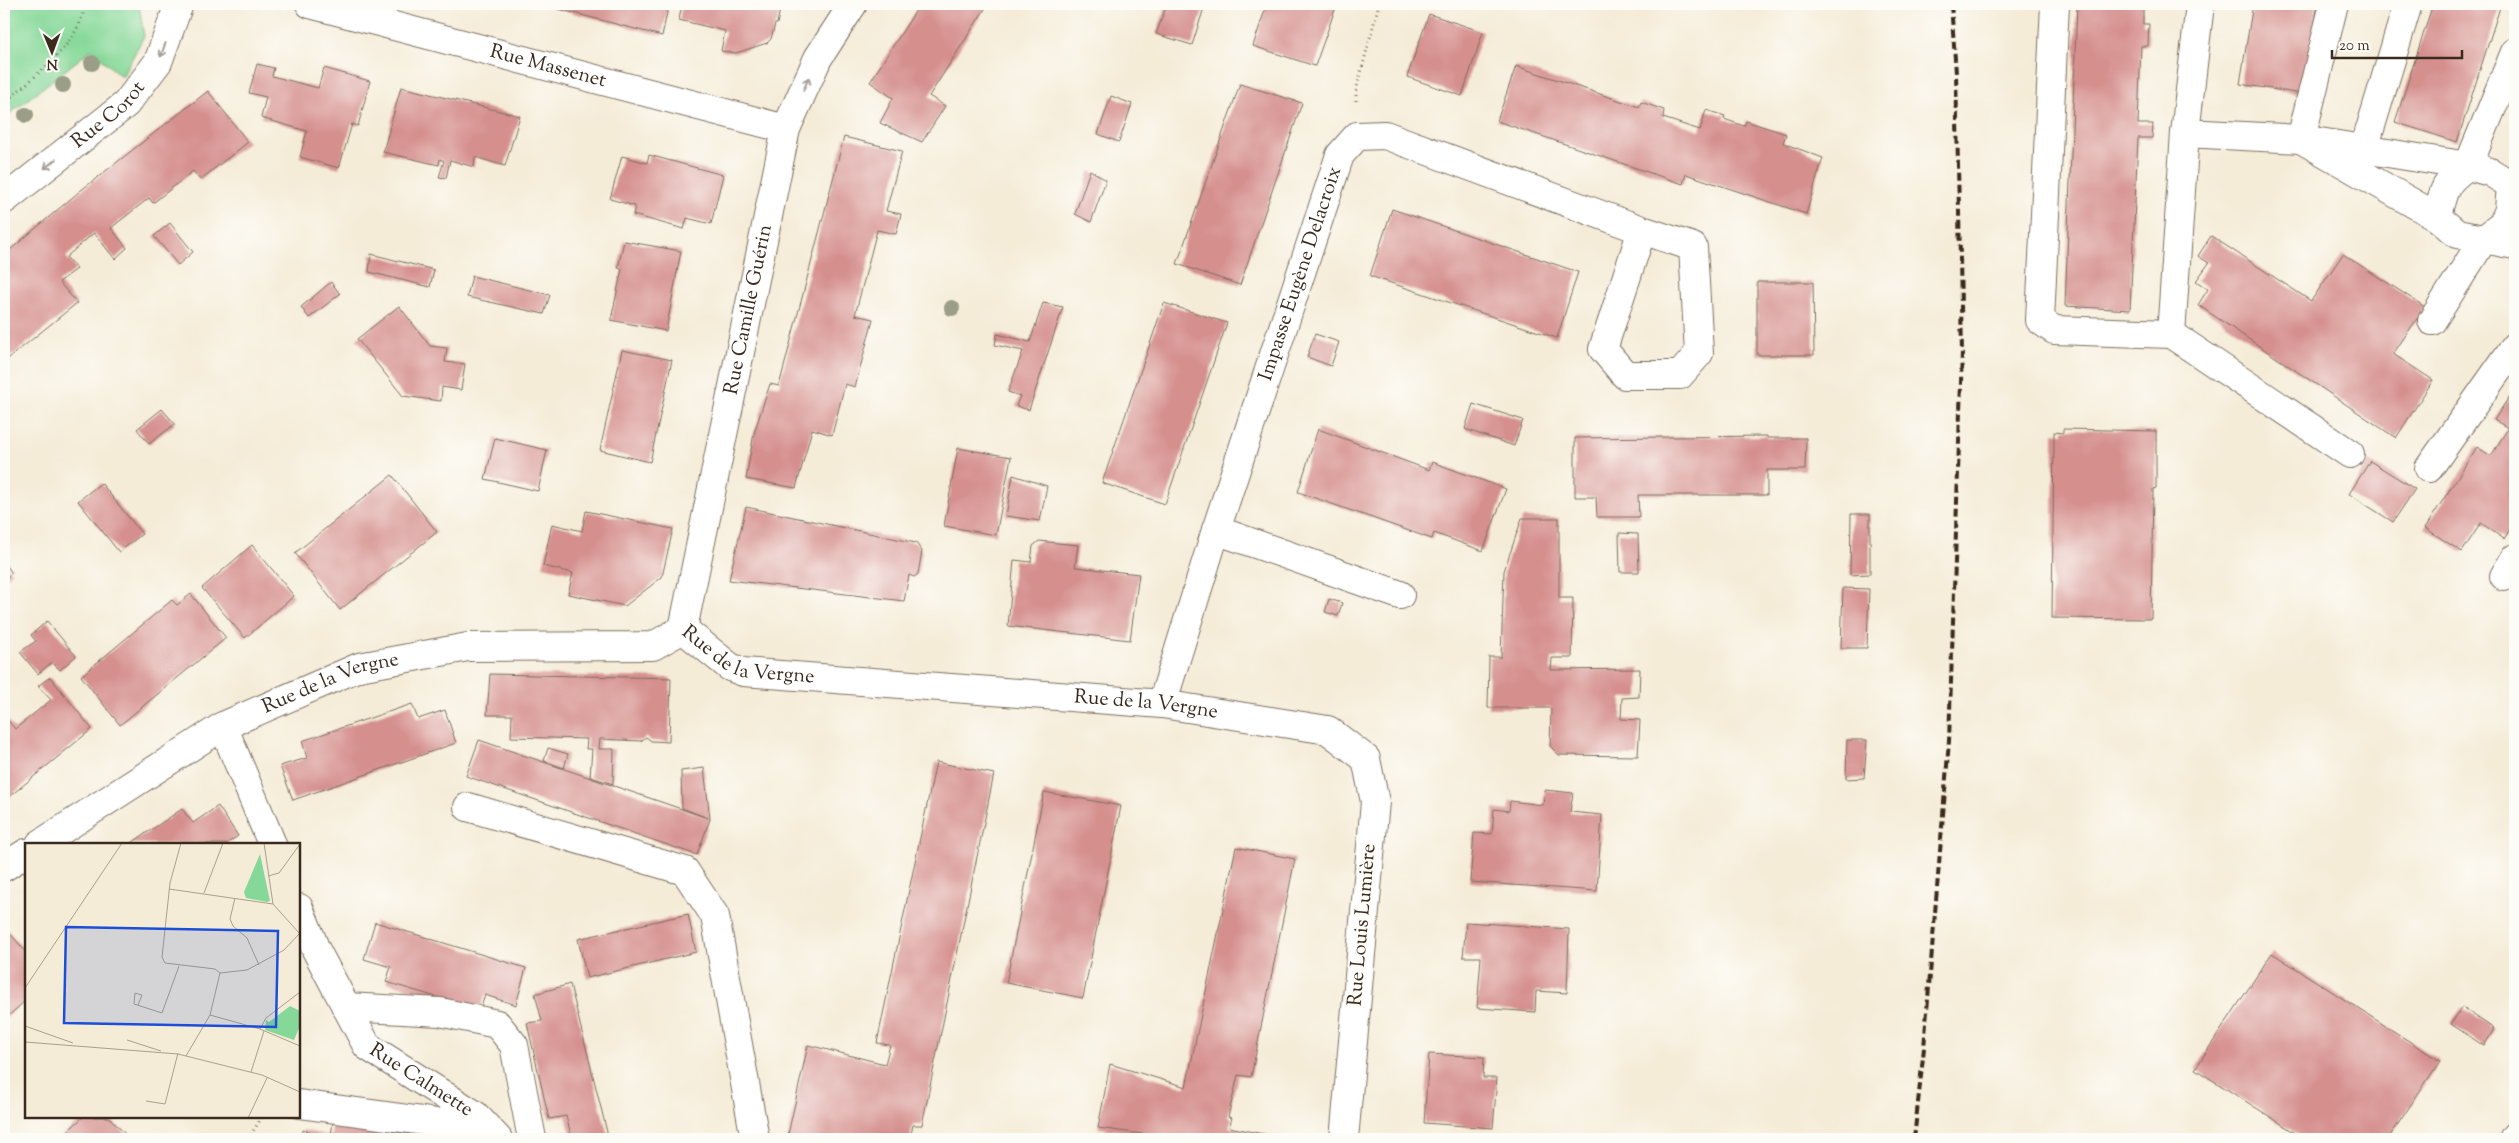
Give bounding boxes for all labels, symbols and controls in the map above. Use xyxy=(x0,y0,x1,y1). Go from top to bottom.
north arrow xyxy=(28,28,78,78)
scale bar xyxy=(2332,28,2462,60)
text: 20 m xyxy=(2339,36,2370,57)
street label: Rue Massenet xyxy=(487,37,609,96)
one-way arrow xyxy=(158,41,167,57)
text: N xyxy=(46,53,58,73)
street label: Rue Corot xyxy=(66,75,153,156)
one-way arrow xyxy=(801,77,811,92)
one-way arrow xyxy=(44,158,57,169)
street label: Impasse Eugène Delacroix xyxy=(1252,163,1350,385)
street label: Rue Camille Guérin xyxy=(717,222,780,397)
street label: Rue de la Vergne xyxy=(675,619,815,692)
street label: Rue de la Vergne xyxy=(258,645,401,722)
street label: Rue de la Vergne xyxy=(1073,683,1220,727)
inset map xyxy=(25,843,300,1118)
street label: Rue Louis Lumière xyxy=(1341,843,1385,1007)
street label: Rue Calmette xyxy=(363,1036,479,1124)

